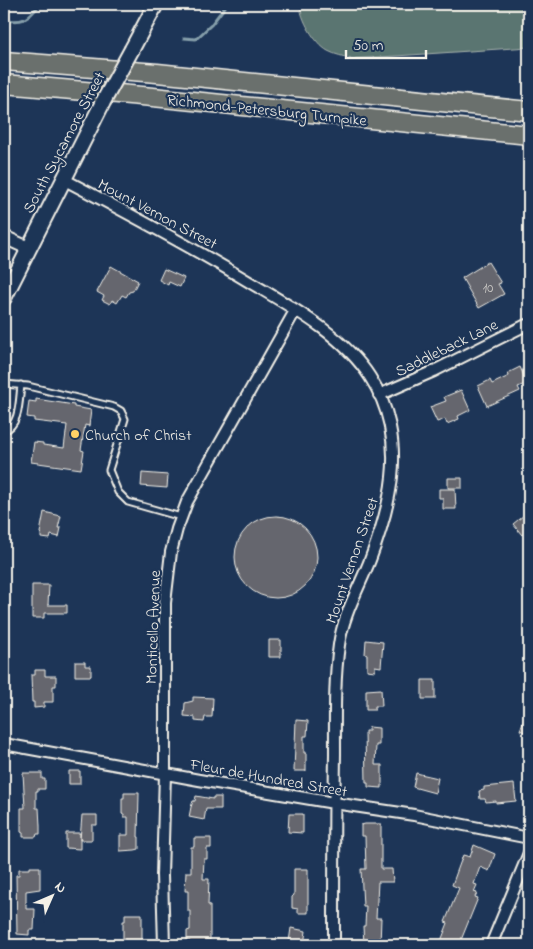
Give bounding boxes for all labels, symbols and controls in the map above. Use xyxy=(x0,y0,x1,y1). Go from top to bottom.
scale bar xyxy=(346,28,426,60)
text: 50 m xyxy=(353,35,384,57)
street label: South Sycamore Street xyxy=(17,67,113,218)
street label: Richmond-Petersburg Turnpike xyxy=(166,89,369,134)
street label: Mount Vernon Street xyxy=(93,173,222,257)
house number: 10 xyxy=(483,278,493,299)
street label: Saddleback Lane xyxy=(391,313,503,384)
place label: Church of Christ xyxy=(85,424,192,448)
marker: Church of Christ xyxy=(69,428,81,440)
street label: Mount Vernon Street xyxy=(320,494,386,627)
street label: Monticello Avenue xyxy=(140,569,168,684)
street label: Fleur de Hundred Street xyxy=(187,753,350,805)
north arrow xyxy=(28,872,78,922)
text: N xyxy=(49,877,71,899)

